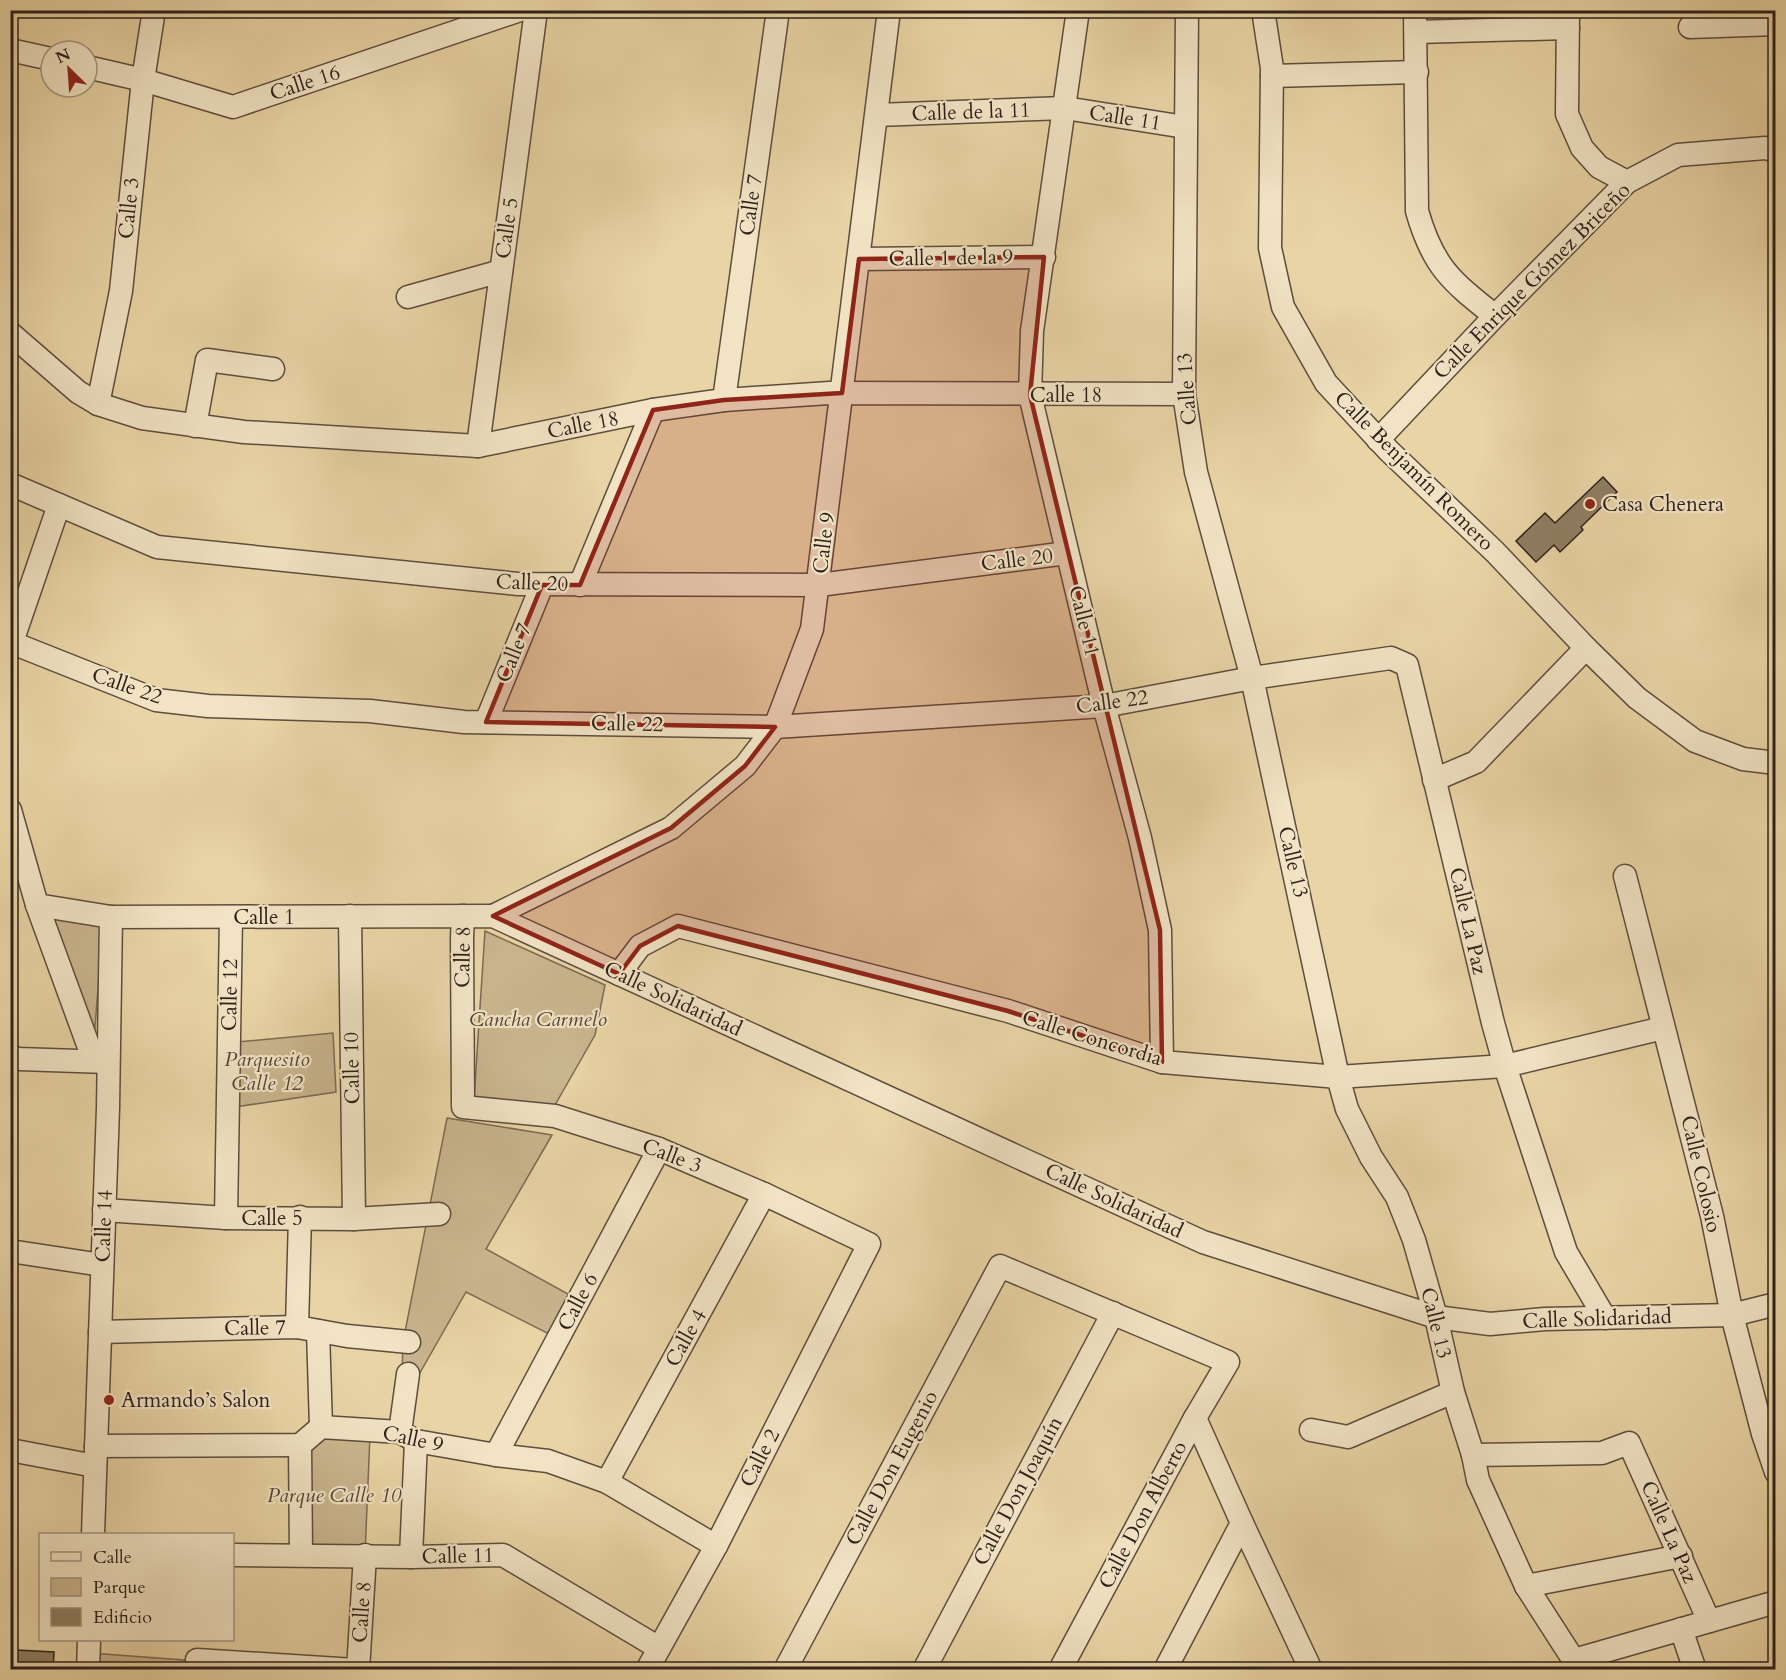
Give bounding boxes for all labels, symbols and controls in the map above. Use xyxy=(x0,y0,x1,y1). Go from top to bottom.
north arrow xyxy=(39,39,99,99)
text: N xyxy=(52,43,74,69)
street label: Calle 16 xyxy=(266,58,344,108)
street label: Calle de la 11 xyxy=(911,95,1031,129)
street label: Calle 11 xyxy=(1087,98,1163,138)
street label: Calle 7 xyxy=(732,172,770,238)
street label: Calle 3 xyxy=(111,176,147,240)
street label: Calle Enrique Gómez Briceño xyxy=(1427,176,1637,386)
street label: Calle 5 xyxy=(488,195,526,261)
street label: Calle 1 de la 9 xyxy=(888,242,1014,274)
street label: Calle 13 xyxy=(1170,352,1204,426)
street label: Calle 18 xyxy=(1030,381,1102,410)
street label: Calle Benjamín Romero xyxy=(1328,385,1500,557)
street label: Calle 18 xyxy=(545,404,621,446)
place label: Casa Chenera xyxy=(1602,490,1724,519)
marker: Casa Chenera xyxy=(1583,497,1597,511)
street label: Calle 9 xyxy=(806,510,842,575)
street label: Calle 20 xyxy=(979,541,1055,579)
street label: Calle 20 xyxy=(495,567,569,599)
street label: Calle 11 xyxy=(1061,582,1107,660)
street label: Calle 7 xyxy=(489,619,539,687)
street label: Calle 22 xyxy=(88,660,166,712)
street label: Calle 22 xyxy=(1074,683,1150,721)
street label: Calle 22 xyxy=(590,709,664,739)
street label: Calle 13 xyxy=(1271,823,1315,901)
street label: Calle La Paz xyxy=(1442,864,1495,978)
street label: Calle 1 xyxy=(233,903,295,932)
street label: Calle 8 xyxy=(448,926,478,988)
street label: Calle Solidaridad xyxy=(599,954,747,1044)
street label: Calle 12 xyxy=(215,958,245,1032)
street label: Calle Concordia xyxy=(1018,1003,1166,1073)
park label: Cancha Carmelo xyxy=(469,1005,607,1034)
street label: Calle 10 xyxy=(337,1031,367,1105)
park label: Parquesito Calle 12 xyxy=(224,1045,310,1098)
street label: Calle Colosio xyxy=(1673,1113,1729,1235)
street label: Calle 3 xyxy=(638,1131,706,1181)
street label: Calle Solidaridad xyxy=(1040,1156,1188,1246)
street label: Calle 14 xyxy=(88,1189,120,1263)
street label: Calle 5 xyxy=(241,1204,303,1233)
street label: Calle 6 xyxy=(551,1268,605,1336)
street label: Calle 13 xyxy=(1413,1284,1459,1362)
street label: Calle Solidaridad xyxy=(1522,1302,1672,1336)
street label: Calle 4 xyxy=(658,1304,714,1372)
street label: Calle 7 xyxy=(224,1313,286,1343)
street label: Calle Don Eugenio xyxy=(839,1385,945,1551)
place label: Armando’s Salon xyxy=(121,1386,270,1415)
marker: Armando’s Salon xyxy=(102,1393,116,1407)
street label: Calle Don Joaquín xyxy=(966,1411,1070,1571)
street label: Calle 9 xyxy=(380,1418,446,1460)
street label: Calle 2 xyxy=(733,1424,787,1492)
street label: Calle Don Alberto xyxy=(1092,1436,1194,1594)
street label: Calle La Paz xyxy=(1634,1476,1705,1588)
park label: Parque Calle 10 xyxy=(267,1481,402,1510)
legend xyxy=(39,1533,234,1641)
street label: Calle 11 xyxy=(421,1541,495,1571)
text: Calle xyxy=(93,1545,132,1570)
text: Parque xyxy=(93,1575,146,1600)
street label: Calle 8 xyxy=(345,1580,379,1644)
text: Edificio xyxy=(93,1605,152,1630)

